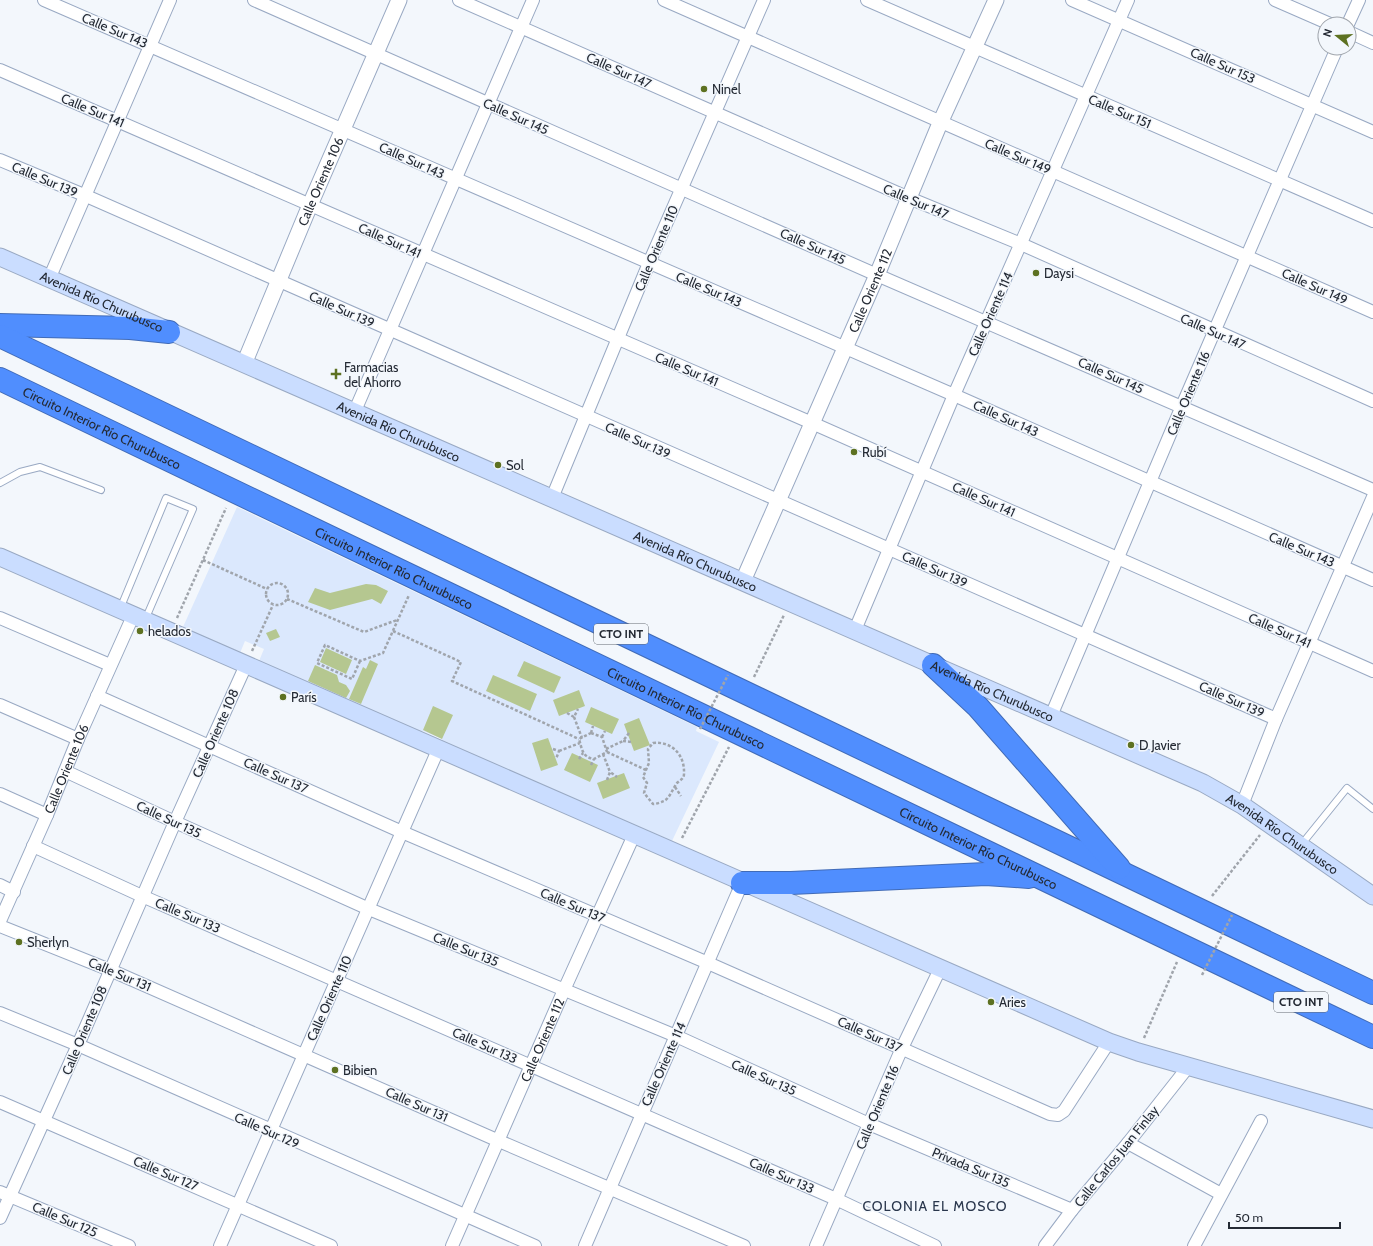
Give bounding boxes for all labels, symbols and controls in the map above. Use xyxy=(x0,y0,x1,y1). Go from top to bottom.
street label: Calle Sur 143 xyxy=(80,9,150,51)
north arrow xyxy=(1317,16,1357,56)
text: N xyxy=(1320,27,1335,39)
street label: Calle Sur 153 xyxy=(1188,44,1258,86)
street label: Calle Sur 147 xyxy=(584,49,654,92)
place label: Ninel xyxy=(712,81,741,97)
marker: Ninel xyxy=(699,84,709,94)
street label: Calle Sur 141 xyxy=(59,89,127,131)
street label: Calle Sur 151 xyxy=(1086,91,1154,131)
street label: Calle Sur 145 xyxy=(481,94,551,138)
street label: Calle Oriente 106 xyxy=(294,134,347,228)
street label: Calle Sur 149 xyxy=(982,135,1054,177)
street label: Calle Sur 143 xyxy=(377,138,447,182)
street label: Calle Sur 139 xyxy=(10,158,80,200)
street label: Calle Sur 147 xyxy=(881,180,952,222)
street label: Calle Oriente 110 xyxy=(631,203,681,293)
street label: Calle Sur 141 xyxy=(356,219,424,261)
street label: Calle Sur 145 xyxy=(778,224,848,268)
street label: Calle Oriente 112 xyxy=(845,246,895,335)
street label: Calle Sur 149 xyxy=(1280,264,1350,308)
place label: Daysi xyxy=(1044,265,1074,281)
street label: Avenida Río Churubusco xyxy=(38,268,166,335)
street label: Calle Sur 143 xyxy=(674,268,744,310)
marker: Daysi xyxy=(1031,268,1041,278)
street label: Calle Oriente 114 xyxy=(964,269,1016,359)
street label: Calle Sur 139 xyxy=(307,287,377,331)
street label: Calle Sur 147 xyxy=(1178,310,1248,353)
street label: Calle Sur 141 xyxy=(653,348,721,390)
street label: Calle Oriente 116 xyxy=(1163,348,1213,438)
street label: Calle Sur 145 xyxy=(1076,353,1146,397)
place label: Farmacias del Ahorro xyxy=(344,359,401,390)
marker: Farmacias del Ahorro xyxy=(331,369,341,379)
street label: Circuito Interior Río Churubusco xyxy=(20,383,184,473)
street label: Calle Sur 143 xyxy=(971,396,1041,440)
street label: Avenida Río Churubusco xyxy=(335,397,463,465)
street label: Calle Sur 139 xyxy=(603,418,673,462)
place label: Rubí xyxy=(862,444,887,460)
marker: Rubí xyxy=(849,447,859,457)
place label: Sol xyxy=(506,457,524,473)
marker: Sol xyxy=(493,460,503,470)
street label: Calle Sur 141 xyxy=(950,478,1018,520)
street label: Circuito Interior Río Churubusco xyxy=(312,523,476,613)
street label: Avenida Río Churubusco xyxy=(631,527,759,595)
street label: Calle Sur 143 xyxy=(1267,528,1337,570)
street label: Calle Sur 139 xyxy=(900,547,970,591)
street label: Calle Sur 141 xyxy=(1246,609,1314,651)
place label: helados xyxy=(148,623,191,639)
road number: CTO INT xyxy=(594,624,648,644)
marker: helados xyxy=(135,626,145,636)
street label: Avenida Río Churubusco xyxy=(928,657,1056,725)
street label: Circuito Interior Río Churubusco xyxy=(605,663,768,753)
street label: Calle Sur 139 xyxy=(1197,677,1267,721)
street label: Calle Oriente 108 xyxy=(188,686,242,780)
place label: París xyxy=(291,689,317,705)
marker: París xyxy=(278,692,288,702)
street label: Calle Oriente 106 xyxy=(41,722,92,816)
place label: D Javier xyxy=(1139,737,1181,753)
marker: D Javier xyxy=(1126,740,1136,750)
street label: Calle Sur 137 xyxy=(241,754,311,797)
street label: Avenida Río Churubusco xyxy=(1223,790,1342,878)
street label: Calle Sur 135 xyxy=(134,797,204,841)
street label: Circuito Interior Río Churubusco xyxy=(897,803,1060,893)
street label: Calle Sur 137 xyxy=(538,884,608,926)
street label: Calle Sur 133 xyxy=(153,894,223,936)
street label: Calle Sur 135 xyxy=(431,929,501,969)
place label: Sherlyn xyxy=(27,934,69,950)
marker: Sherlyn xyxy=(14,937,24,947)
street label: Calle Oriente 110 xyxy=(303,953,355,1043)
street label: Calle Sur 131 xyxy=(86,954,154,994)
street label: Calle Oriente 108 xyxy=(58,983,110,1077)
road number: CTO INT xyxy=(1274,992,1328,1012)
place label: Aries xyxy=(999,994,1027,1010)
street label: Calle Oriente 112 xyxy=(517,995,568,1084)
marker: Aries xyxy=(986,997,996,1007)
street label: Calle Sur 137 xyxy=(835,1013,905,1056)
street label: Calle Oriente 114 xyxy=(637,1019,689,1109)
street label: Calle Sur 133 xyxy=(450,1024,520,1066)
street label: Calle Sur 135 xyxy=(729,1056,799,1098)
place label: Bibien xyxy=(343,1062,377,1078)
street label: Calle Oriente 116 xyxy=(852,1062,902,1152)
marker: Bibien xyxy=(330,1065,340,1075)
street label: Calle Sur 131 xyxy=(383,1083,451,1125)
street label: Calle Carlos Juan Finlay xyxy=(1070,1102,1162,1210)
street label: Calle Sur 129 xyxy=(232,1109,302,1151)
street label: Privada Sur 135 xyxy=(930,1143,1012,1191)
street label: Calle Sur 127 xyxy=(131,1152,201,1194)
street label: Calle Sur 133 xyxy=(747,1154,817,1196)
district label: COLONIA EL MOSCO xyxy=(862,1197,1008,1215)
street label: Calle Sur 125 xyxy=(30,1198,100,1240)
scale bar xyxy=(1229,1204,1340,1230)
text: 50 m xyxy=(1235,1210,1263,1225)

